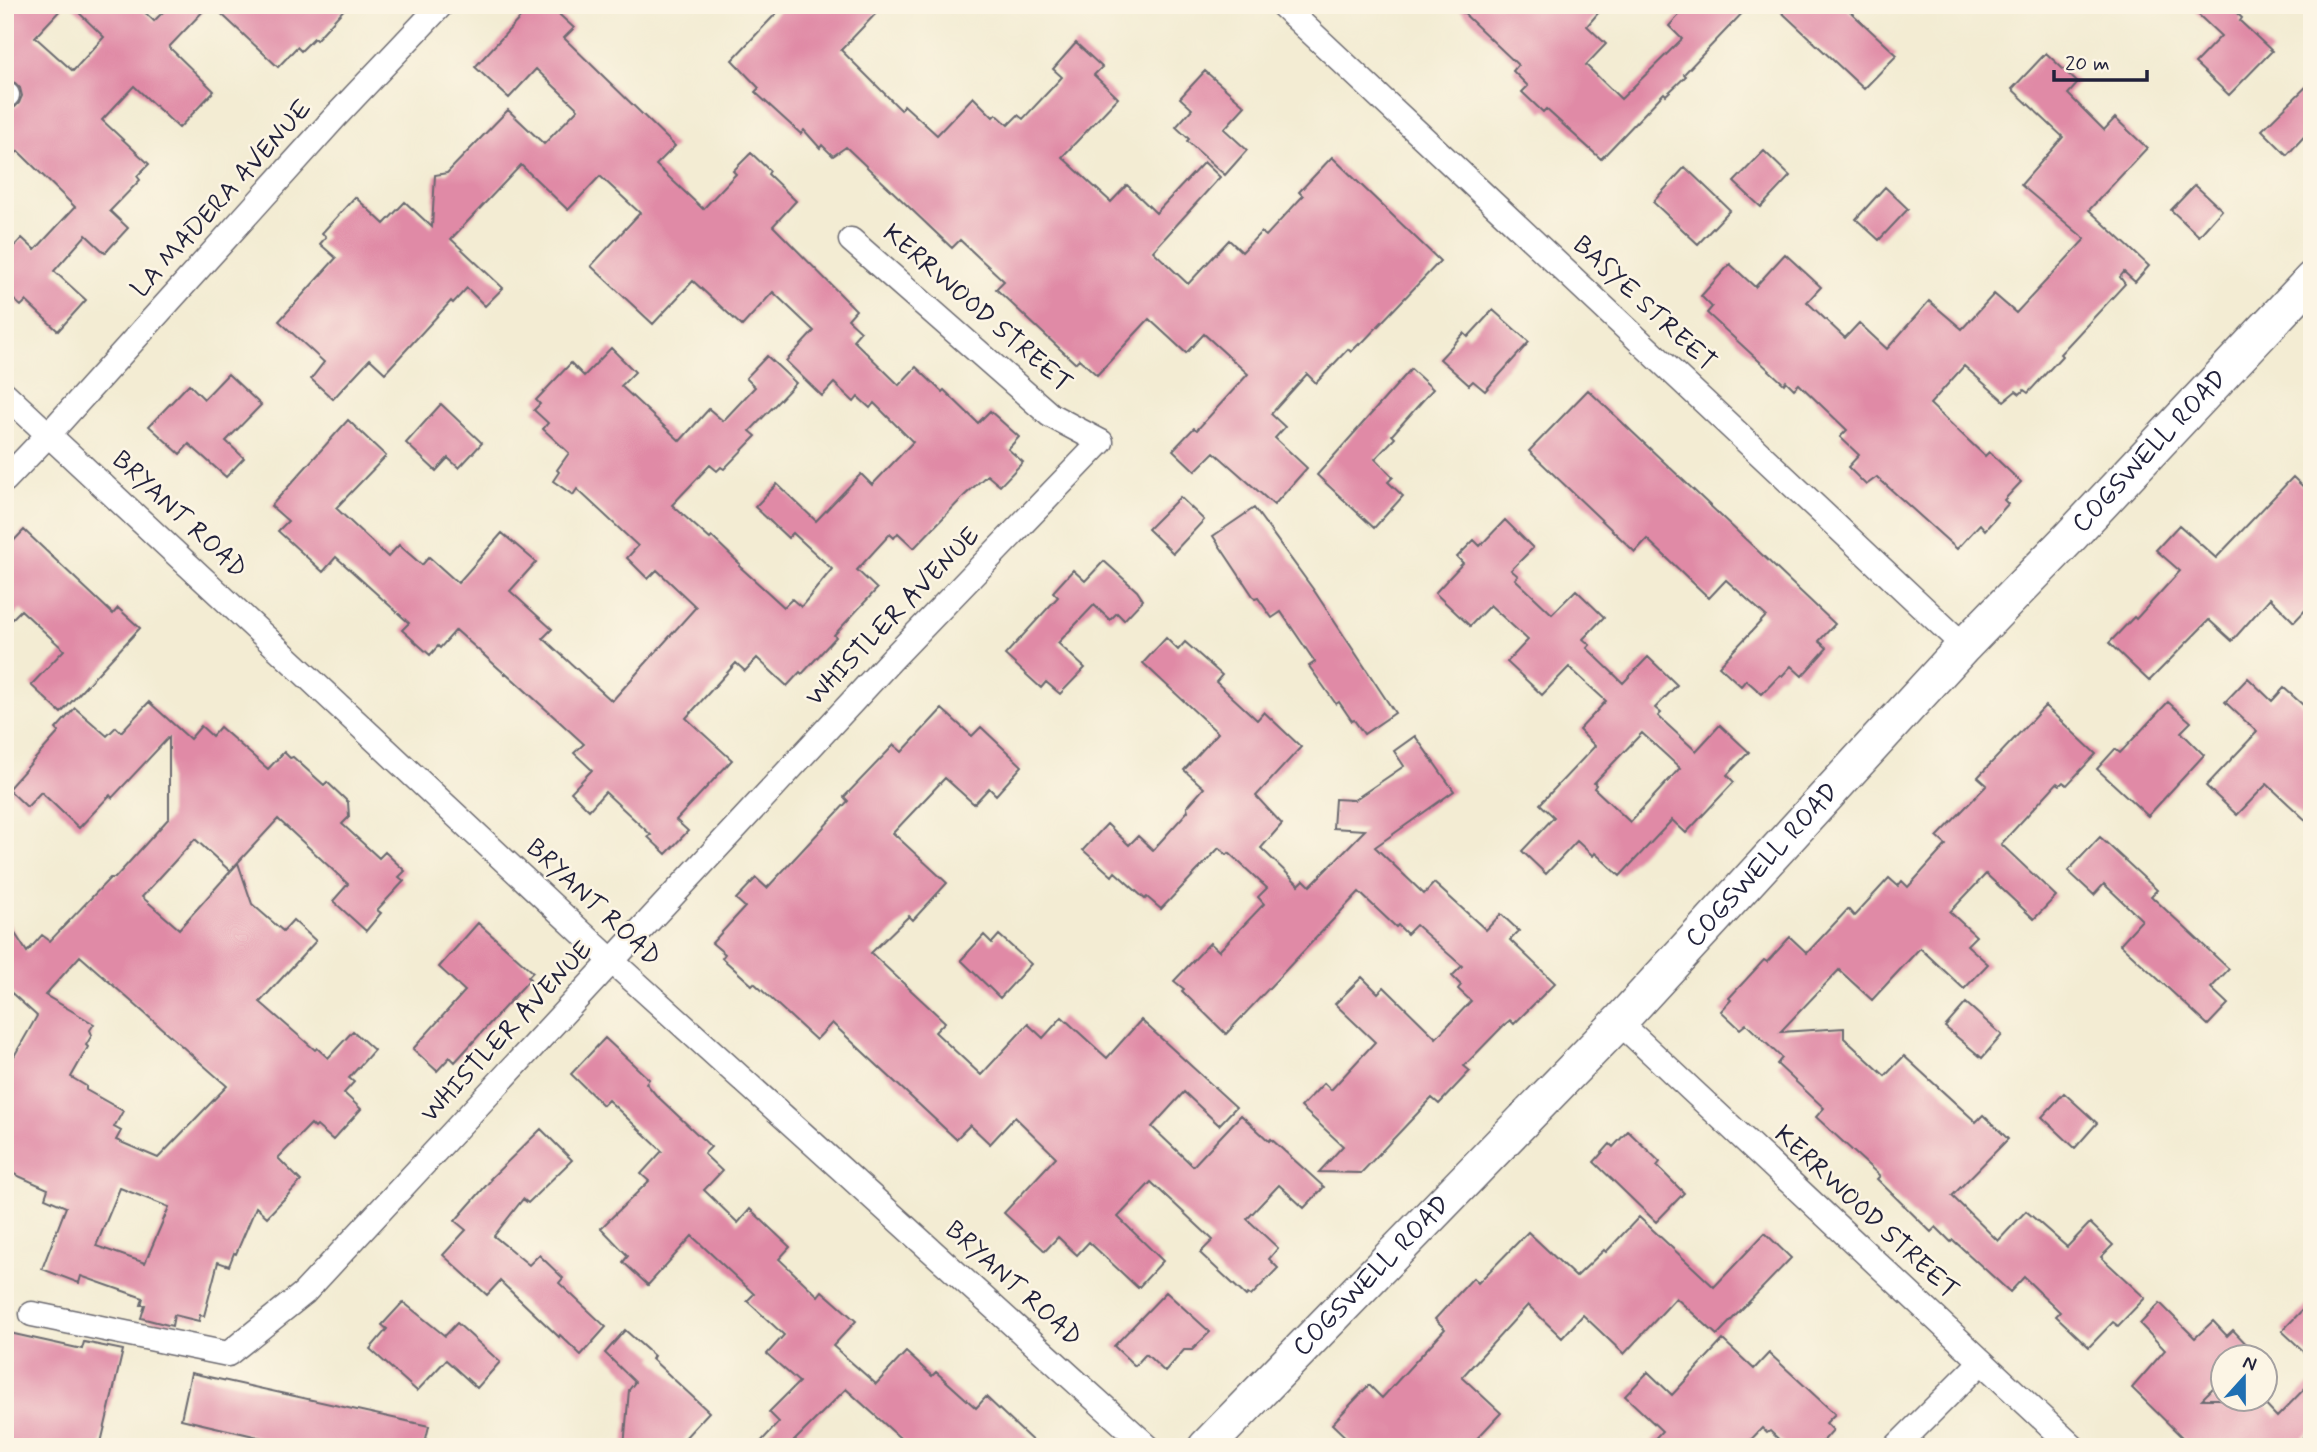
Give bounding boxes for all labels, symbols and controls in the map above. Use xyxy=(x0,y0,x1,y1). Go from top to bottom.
scale bar xyxy=(2054,38,2147,82)
text: 20 m xyxy=(2065,50,2110,78)
street label: LA MADERA AVENUE xyxy=(124,93,320,305)
street label: KERRWOOD STREET xyxy=(875,217,1079,401)
street label: BASYE STREET xyxy=(1565,229,1723,379)
street label: COGSWELL ROAD xyxy=(2065,363,2235,541)
street label: BRYANT ROAD xyxy=(104,444,254,586)
street label: WHISTLER AVENUE xyxy=(798,520,988,714)
street label: COGSWELL ROAD xyxy=(1678,776,1847,955)
street label: BRYANT ROAD xyxy=(518,832,668,974)
street label: WHISTLER AVENUE xyxy=(414,934,600,1130)
street label: KERRWOOD STREET xyxy=(1766,1118,1966,1308)
street label: COGSWELL ROAD xyxy=(1286,1188,1458,1364)
street label: BRYANT ROAD xyxy=(937,1214,1089,1354)
north arrow xyxy=(2208,1344,2278,1414)
text: N xyxy=(2239,1350,2260,1377)

